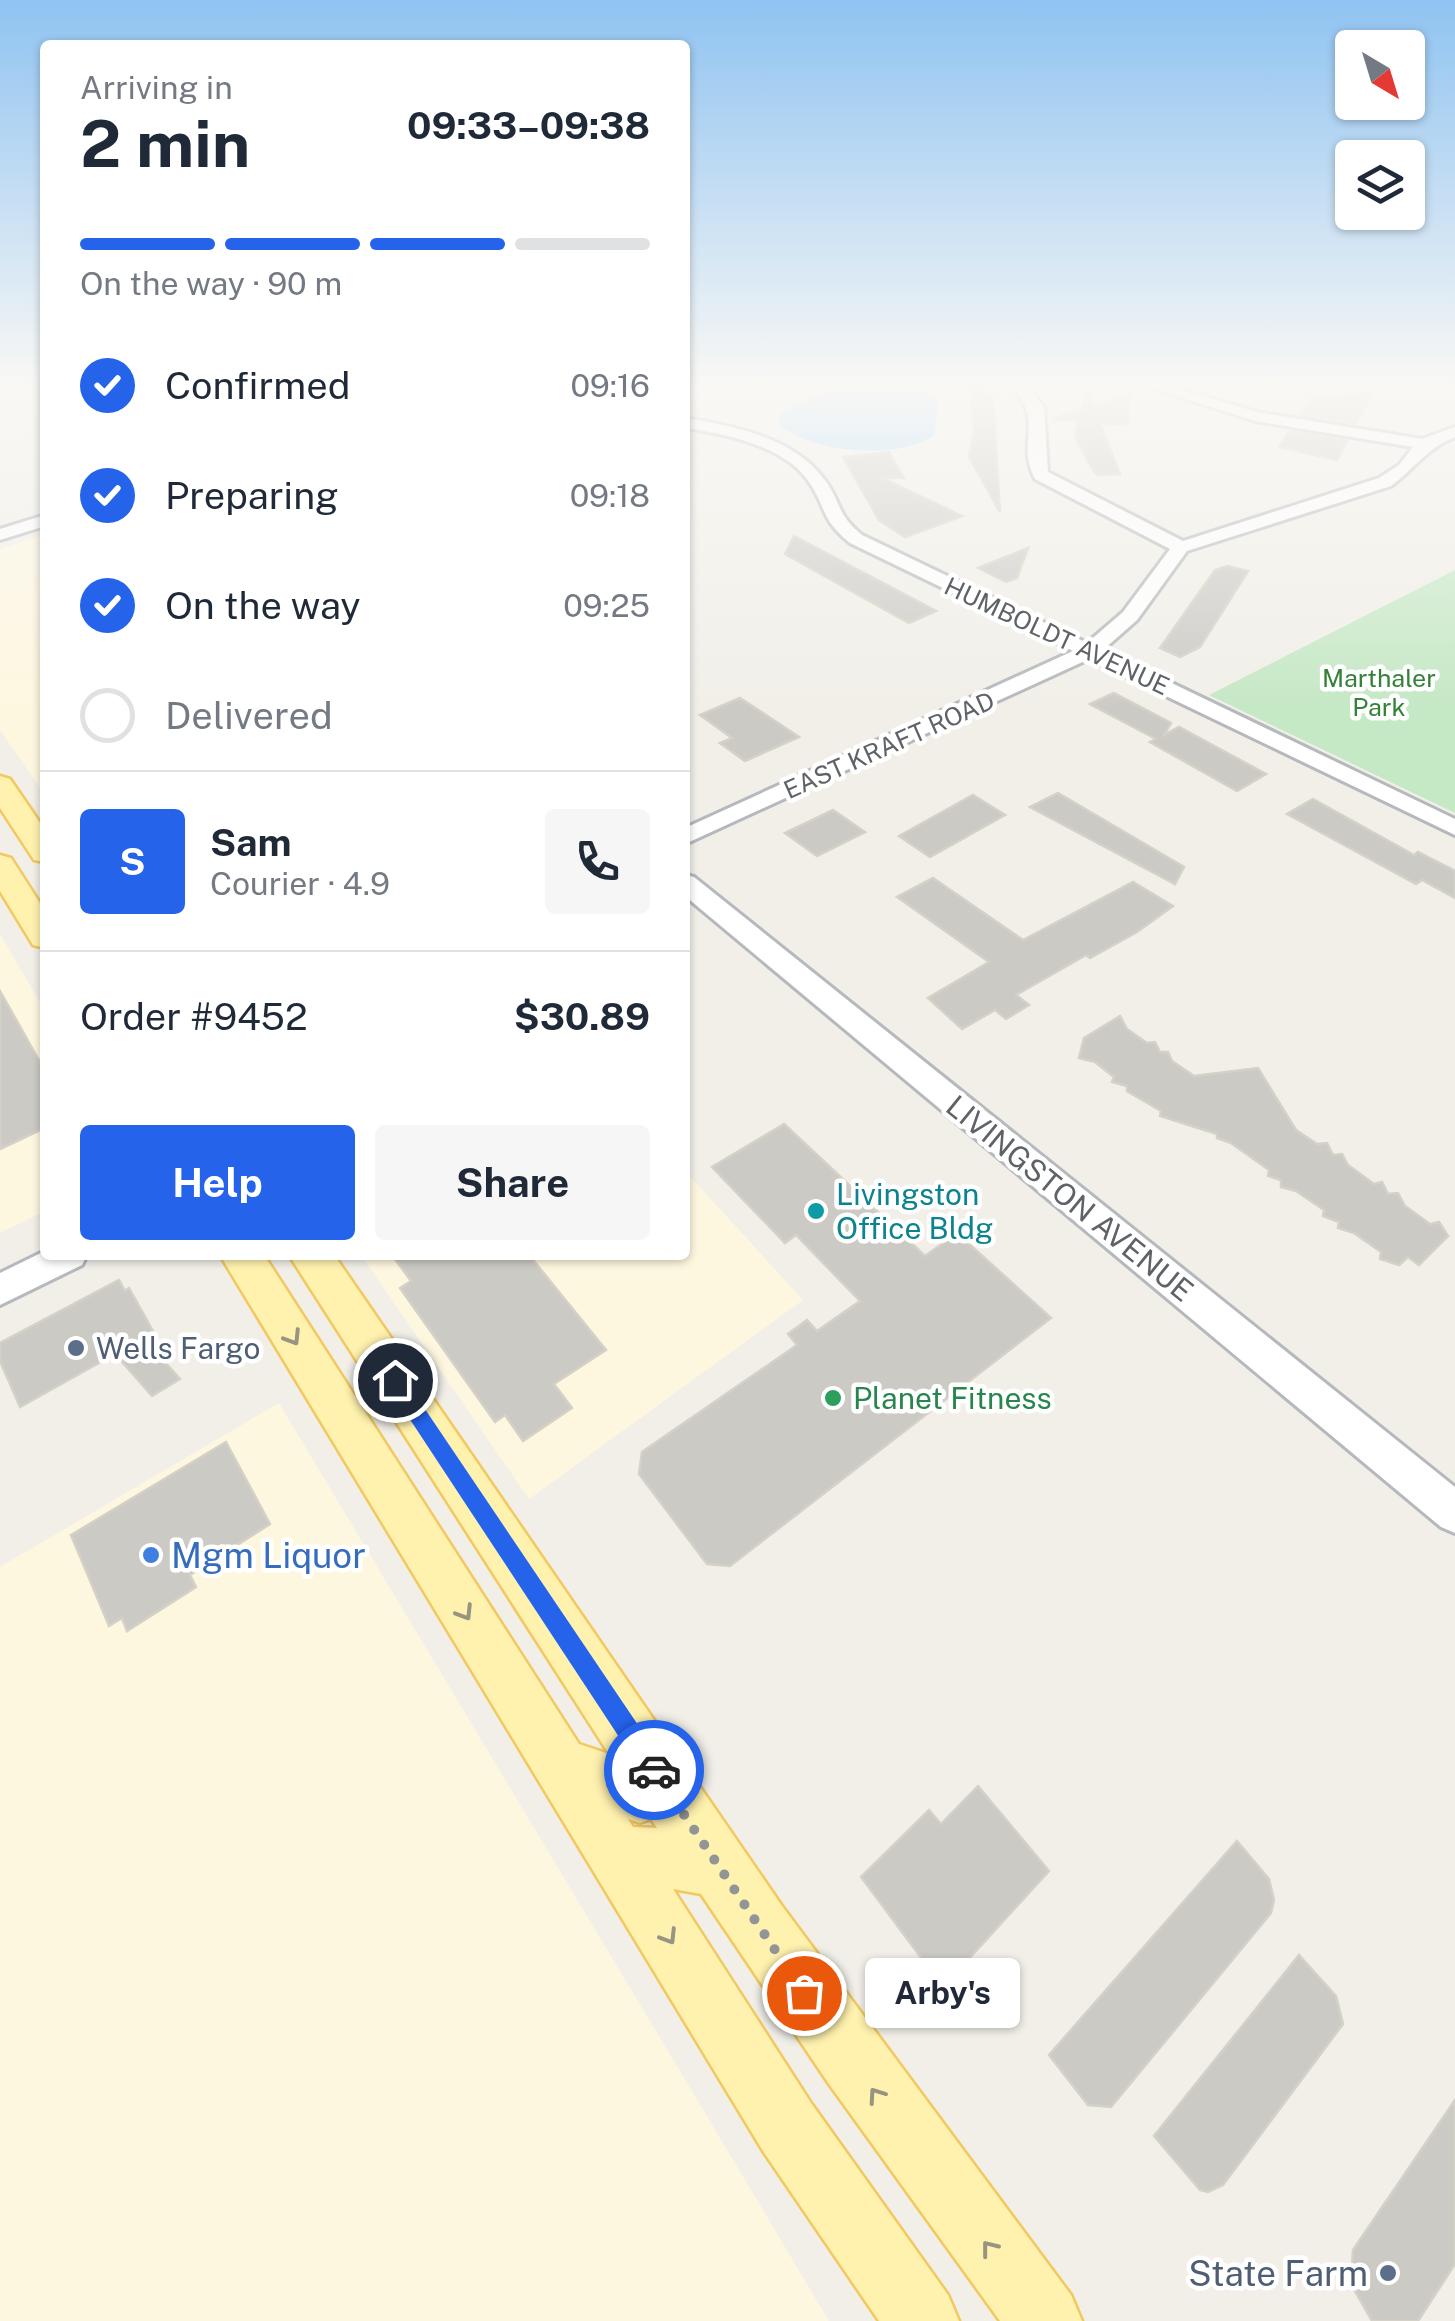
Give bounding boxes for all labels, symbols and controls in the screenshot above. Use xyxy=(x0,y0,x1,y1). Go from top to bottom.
north arrow xyxy=(1335,30,1425,120)
map controls xyxy=(1335,30,1425,230)
text: Arriving in xyxy=(80,69,233,106)
text: 09:33–09:38 xyxy=(407,103,650,148)
text: 2 min xyxy=(80,105,250,182)
button: layers xyxy=(1335,140,1425,230)
text: On the way · 90 m xyxy=(80,265,342,302)
icon: check xyxy=(80,358,135,413)
text: Confirmed xyxy=(165,363,350,408)
text: 09:16 xyxy=(570,367,650,404)
icon: check xyxy=(80,468,135,523)
text: Preparing xyxy=(165,473,339,518)
text: 09:18 xyxy=(570,477,650,514)
street label: HUMBOLDT AVENUE xyxy=(940,571,1174,701)
icon: check xyxy=(80,578,135,633)
text: On the way xyxy=(165,583,361,628)
text: 09:25 xyxy=(563,587,650,624)
park label: Marthaler Park xyxy=(1322,663,1436,722)
street label: EAST KRAFT ROAD xyxy=(779,685,999,805)
text: Delivered xyxy=(165,693,333,738)
button: phone xyxy=(545,809,650,914)
text: Sam xyxy=(210,820,292,865)
text: S xyxy=(119,839,146,884)
text: Courier · 4.9 xyxy=(210,865,390,902)
text: Order #9452 xyxy=(80,994,308,1039)
text: $30.89 xyxy=(514,994,650,1039)
street label: LIVINGSTON AVENUE xyxy=(939,1087,1201,1309)
button: Help xyxy=(80,1125,355,1240)
button: Share xyxy=(375,1125,650,1240)
place label: Livingston Office Bldg xyxy=(836,1176,994,1246)
marker: Livingston Office Bldg xyxy=(805,1200,827,1222)
one-way arrow xyxy=(280,1327,299,1345)
place label: Wells Fargo xyxy=(96,1330,260,1366)
marker: Wells Fargo xyxy=(65,1337,87,1359)
pin xyxy=(353,1338,438,1423)
icon: home xyxy=(368,1353,423,1408)
place label: Planet Fitness xyxy=(853,1380,1052,1416)
marker: Planet Fitness xyxy=(822,1387,844,1409)
place label: Mgm Liquor xyxy=(171,1535,366,1576)
marker: Mgm Liquor xyxy=(140,1544,162,1566)
one-way arrow xyxy=(453,1602,472,1620)
courier xyxy=(604,1720,704,1820)
icon: car xyxy=(627,1743,682,1798)
one-way arrow xyxy=(657,1927,676,1945)
pin xyxy=(762,1951,847,2036)
callout: Arby's xyxy=(864,1958,1019,2028)
icon: bag xyxy=(777,1966,832,2021)
text: Arby's xyxy=(894,1974,991,2011)
one-way arrow xyxy=(870,2088,888,2107)
one-way arrow xyxy=(983,2241,1000,2259)
place label: State Farm xyxy=(1188,2253,1368,2294)
marker: State Farm xyxy=(1377,2262,1399,2284)

